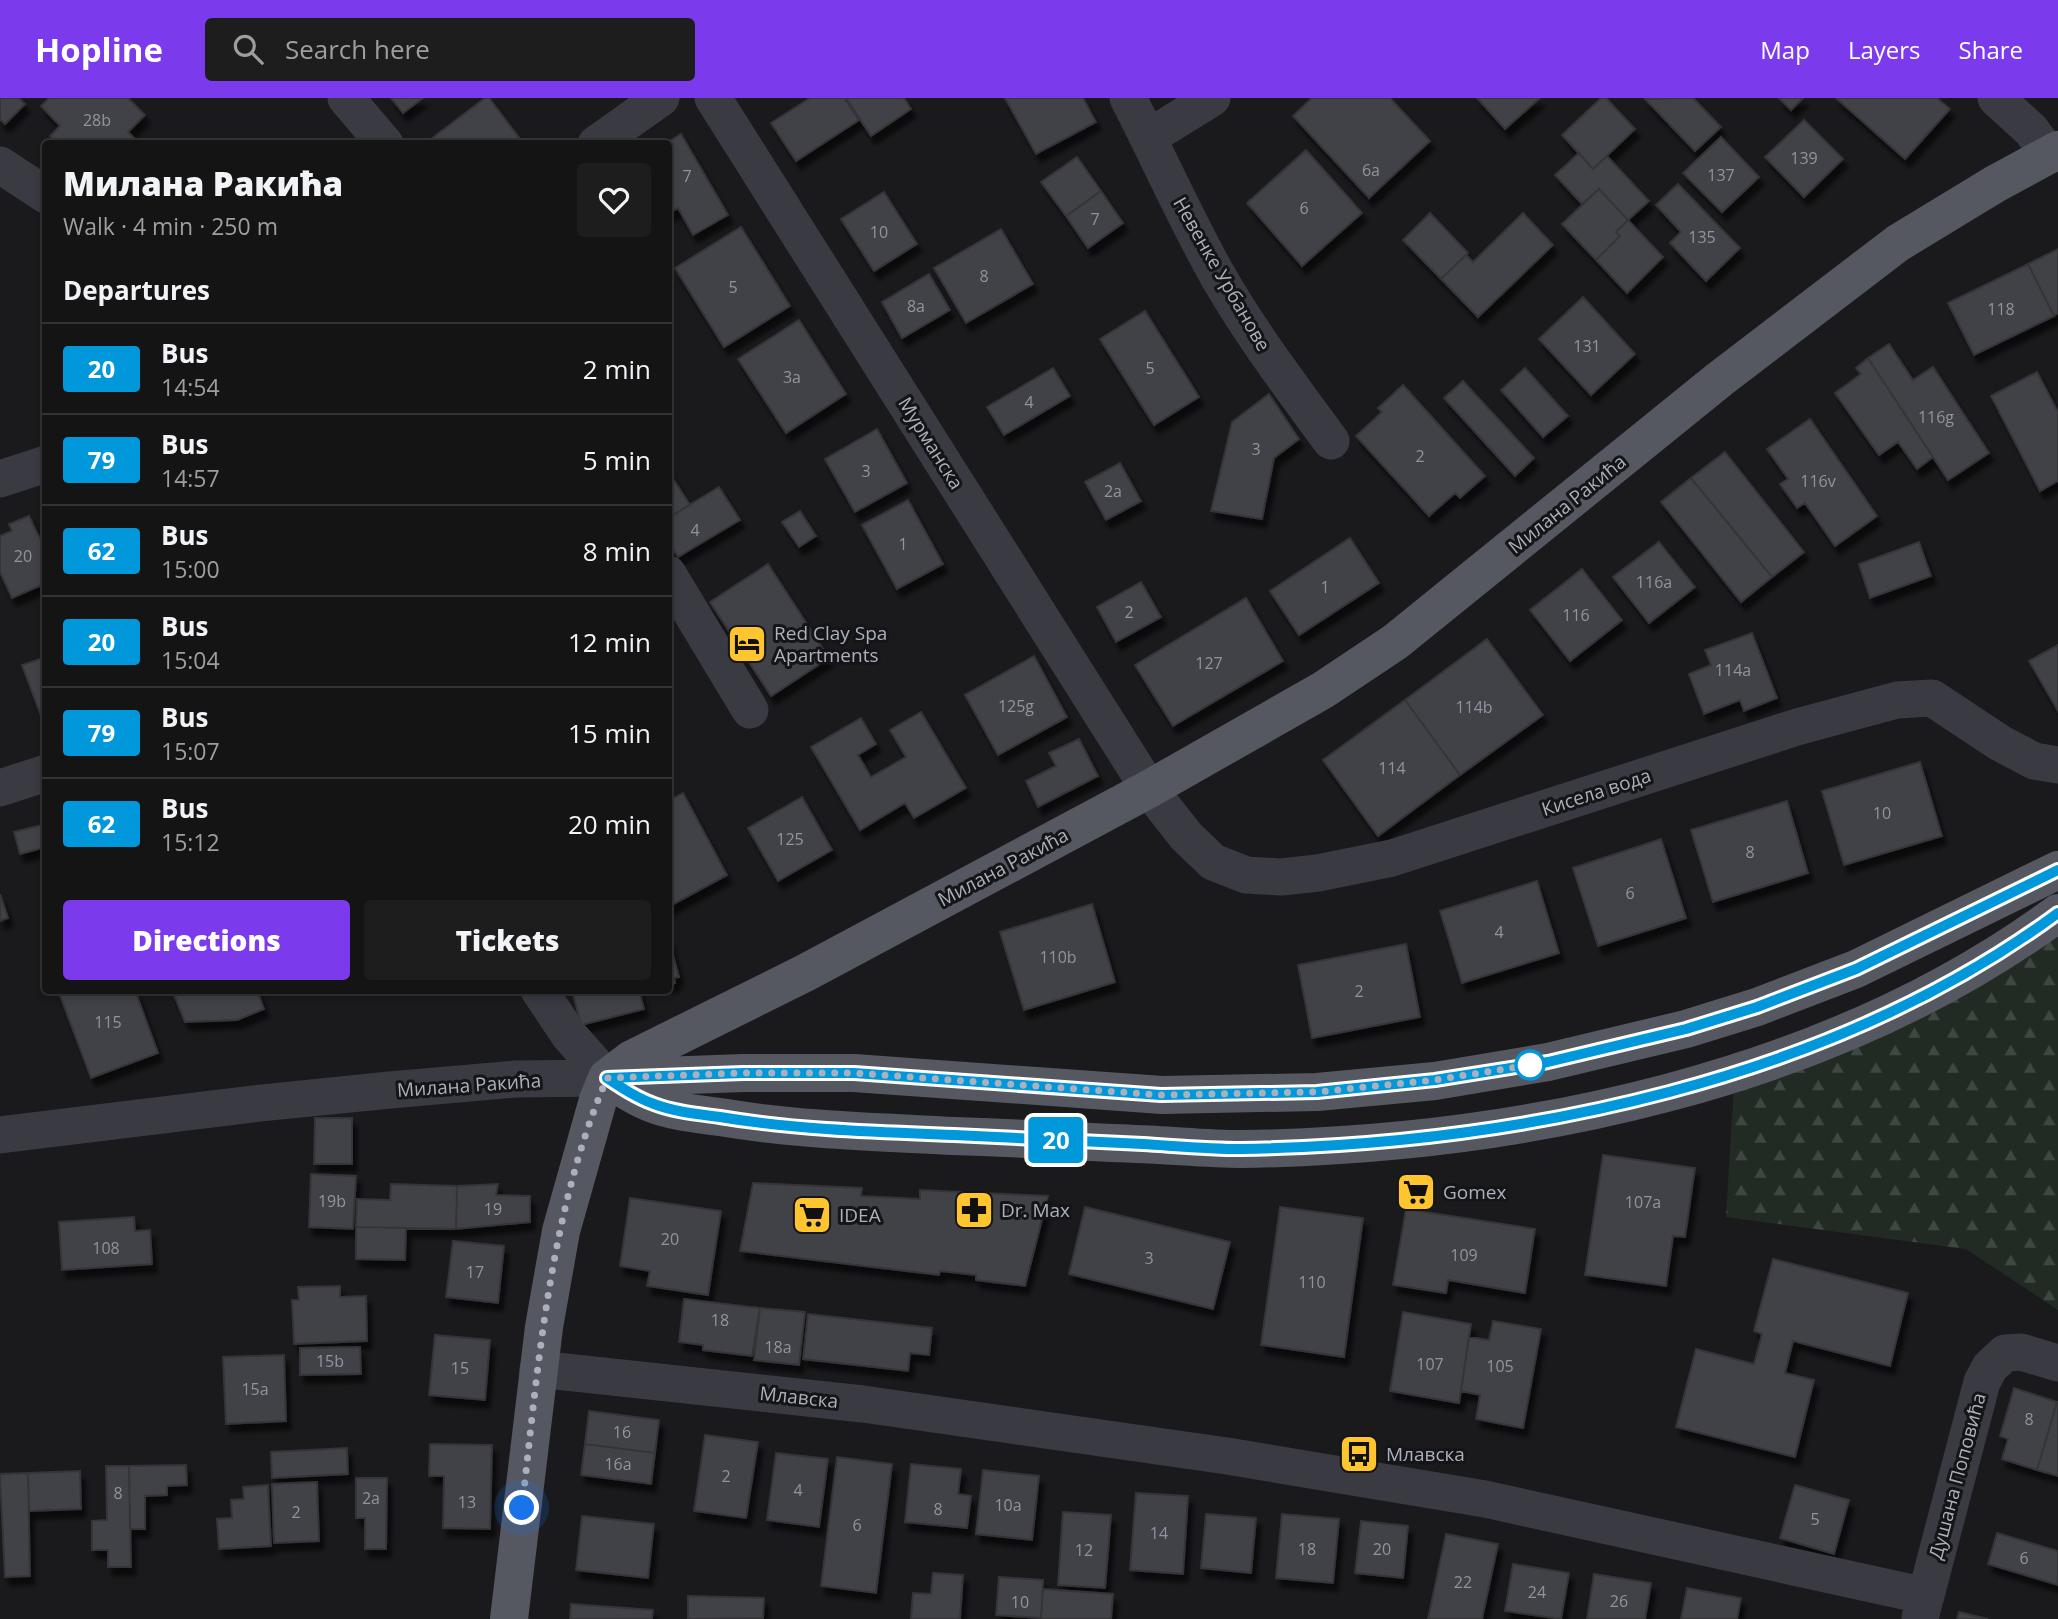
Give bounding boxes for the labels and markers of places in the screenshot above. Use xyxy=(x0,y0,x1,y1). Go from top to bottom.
place label: Red Clay Spa Apartments xyxy=(774,620,887,668)
hotel icon: Red Clay Spa Apartments xyxy=(726,623,768,665)
unlabelled marker xyxy=(1515,1050,1545,1080)
supermarket icon: Gomex xyxy=(1395,1171,1437,1213)
place label: Gomex xyxy=(1443,1179,1507,1205)
pharmacy icon: Dr. Max xyxy=(953,1189,995,1231)
supermarket icon: IDEA xyxy=(791,1194,833,1236)
place label: Dr. Max xyxy=(1001,1197,1070,1223)
place label: IDEA xyxy=(839,1202,881,1228)
bus stop icon: Млавска xyxy=(1338,1433,1380,1475)
place label: Млавска xyxy=(1386,1441,1465,1467)

